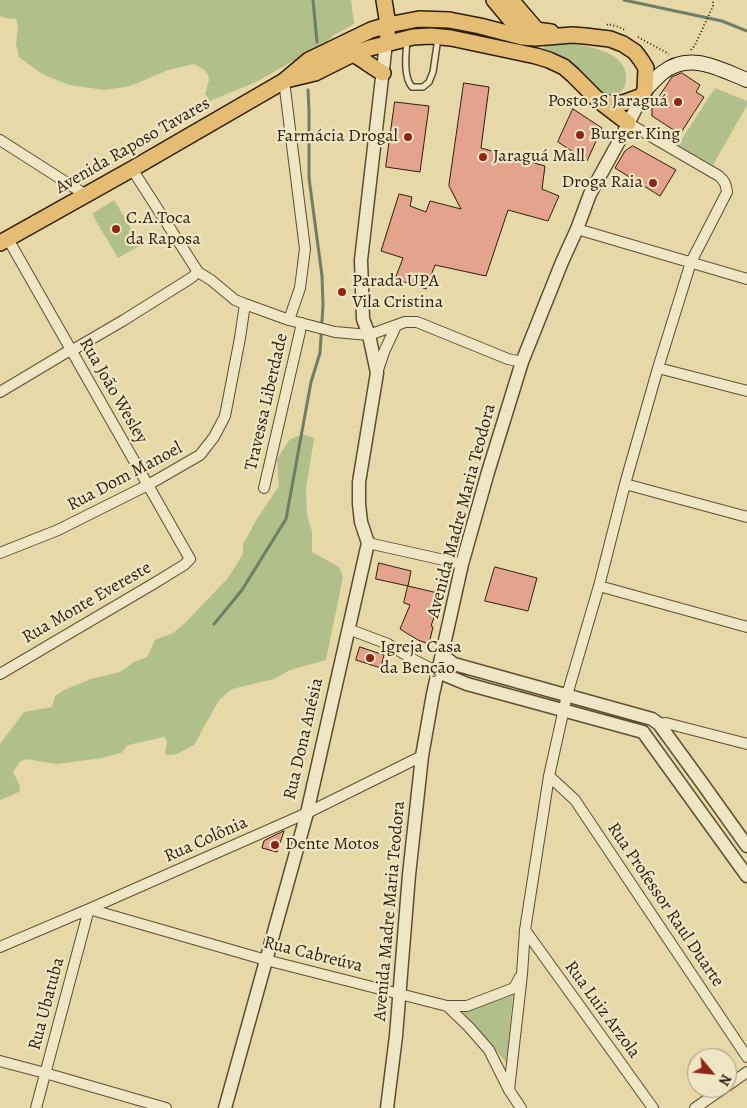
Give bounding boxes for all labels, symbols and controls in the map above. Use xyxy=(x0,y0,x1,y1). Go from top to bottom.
place label: Posto 3S Jaraguá xyxy=(548,91,668,113)
street label: Avenida Raposo Tavares xyxy=(52,93,214,199)
marker: Posto 3S Jaraguá xyxy=(672,96,684,108)
place label: Burger King xyxy=(590,124,680,146)
place label: Farmácia Drogal xyxy=(276,126,398,148)
marker: Burger King xyxy=(574,129,586,141)
marker: Farmácia Drogal xyxy=(402,131,414,143)
place label: Jaraguá Mall xyxy=(493,146,585,168)
marker: Jaraguá Mall xyxy=(477,151,489,163)
place label: Droga Raia xyxy=(561,172,643,194)
marker: Droga Raia xyxy=(647,177,659,189)
place label: C.A.Toca da Raposa xyxy=(126,208,201,250)
marker: C.A.Toca da Raposa xyxy=(110,223,122,235)
place label: Parada UPA Vila Cristina xyxy=(352,271,443,314)
marker: Parada UPA Vila Cristina xyxy=(336,286,348,298)
street label: Travessa Liberdade xyxy=(241,331,293,473)
street label: Rua João Wesley xyxy=(74,334,152,448)
street label: Avenida Madre Maria Teodora xyxy=(423,402,501,620)
street label: Rua Dom Manoel xyxy=(64,438,186,516)
street label: Rua Monte Evereste xyxy=(19,557,155,649)
place label: Igreja Casa da Benção xyxy=(380,637,462,680)
marker: Igreja Casa da Benção xyxy=(364,652,376,664)
street label: Rua Dona Anésia xyxy=(279,676,329,802)
street label: Avenida Madre Maria Teodora xyxy=(370,800,410,1022)
street label: Rua Colônia xyxy=(161,812,251,868)
street label: Rua Professor Raul Duarte xyxy=(602,819,728,991)
place label: Dente Motos xyxy=(285,834,379,856)
marker: Dente Motos xyxy=(269,839,281,851)
street label: Rua Cabreúva xyxy=(261,932,365,978)
street label: Rua Ubatuba xyxy=(24,955,70,1053)
street label: Rua Luiz Arzola xyxy=(559,957,645,1063)
north arrow xyxy=(687,1048,737,1098)
text: N xyxy=(714,1071,736,1089)

